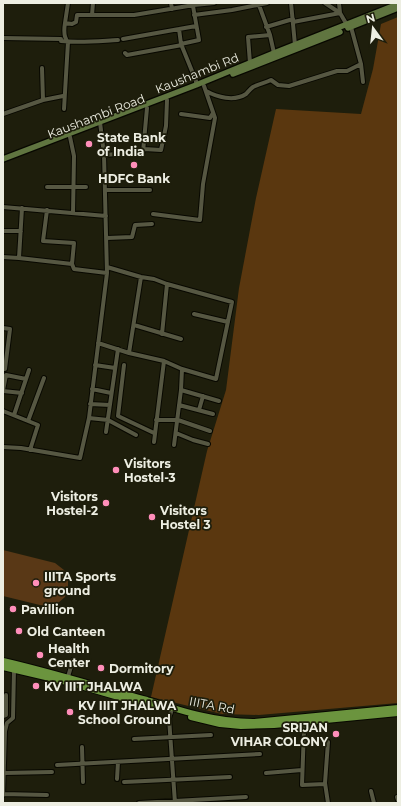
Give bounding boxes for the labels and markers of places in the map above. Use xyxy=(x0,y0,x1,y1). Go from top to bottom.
place label: State Bank of India xyxy=(97,130,166,159)
marker: State Bank of India xyxy=(84,139,94,149)
marker: HDFC Bank xyxy=(129,160,139,170)
place label: HDFC Bank xyxy=(98,171,170,186)
place label: Visitors Hostel-3 xyxy=(123,456,176,485)
marker: Visitors Hostel-3 xyxy=(111,465,121,475)
place label: Visitors Hostel-2 xyxy=(46,489,99,518)
marker: Visitors Hostel-2 xyxy=(101,498,111,508)
place label: Visitors Hostel 3 xyxy=(159,503,211,532)
marker: Visitors Hostel 3 xyxy=(147,512,157,522)
place label: IIITA Sports ground xyxy=(44,569,117,598)
marker: IIITA Sports ground xyxy=(31,578,41,588)
place label: Pavillion xyxy=(21,602,75,617)
marker: Pavillion xyxy=(8,604,18,614)
place label: Old Canteen xyxy=(27,624,105,639)
marker: Old Canteen xyxy=(14,626,24,636)
place label: Health Center xyxy=(48,641,90,670)
marker: Health Center xyxy=(35,650,45,660)
place label: Dormitory xyxy=(109,661,174,676)
marker: Dormitory xyxy=(96,663,106,673)
place label: KV IIIT JHALWA xyxy=(44,679,143,694)
marker: KV IIIT JHALWA xyxy=(31,681,41,691)
place label: KV IIIT JHALWA School Ground xyxy=(78,698,177,727)
marker: KV IIIT JHALWA School Ground xyxy=(65,707,75,717)
place label: SRIJAN VIHAR COLONY xyxy=(230,720,329,749)
marker: SRIJAN VIHAR COLONY xyxy=(331,729,341,739)

